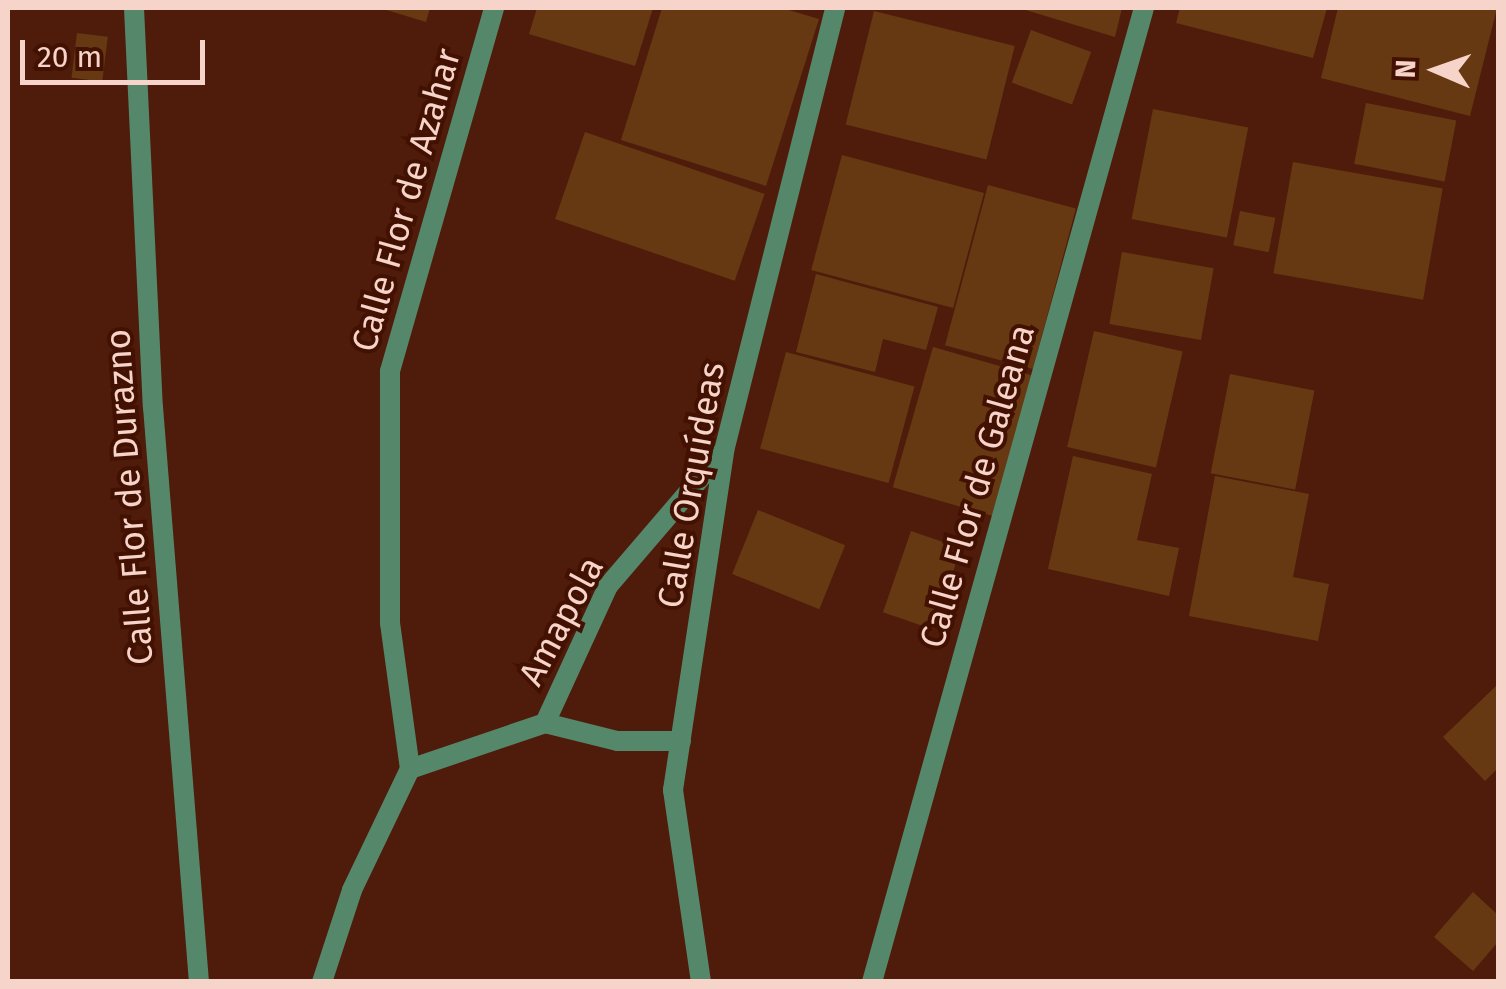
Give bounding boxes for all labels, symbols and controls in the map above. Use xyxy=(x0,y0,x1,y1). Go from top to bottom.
scale bar xyxy=(25,20,210,82)
north arrow xyxy=(1386,20,1486,120)
text: 20 m xyxy=(37,39,102,75)
street label: Calle Flor de Azahar xyxy=(343,44,469,356)
text: N xyxy=(1389,59,1422,79)
street label: Calle Flor de Galeana xyxy=(911,320,1043,652)
street label: Calle Flor de Durazno xyxy=(96,328,162,666)
street label: Calle Orquídeas xyxy=(649,359,733,611)
street label: Amapola xyxy=(510,550,612,692)

